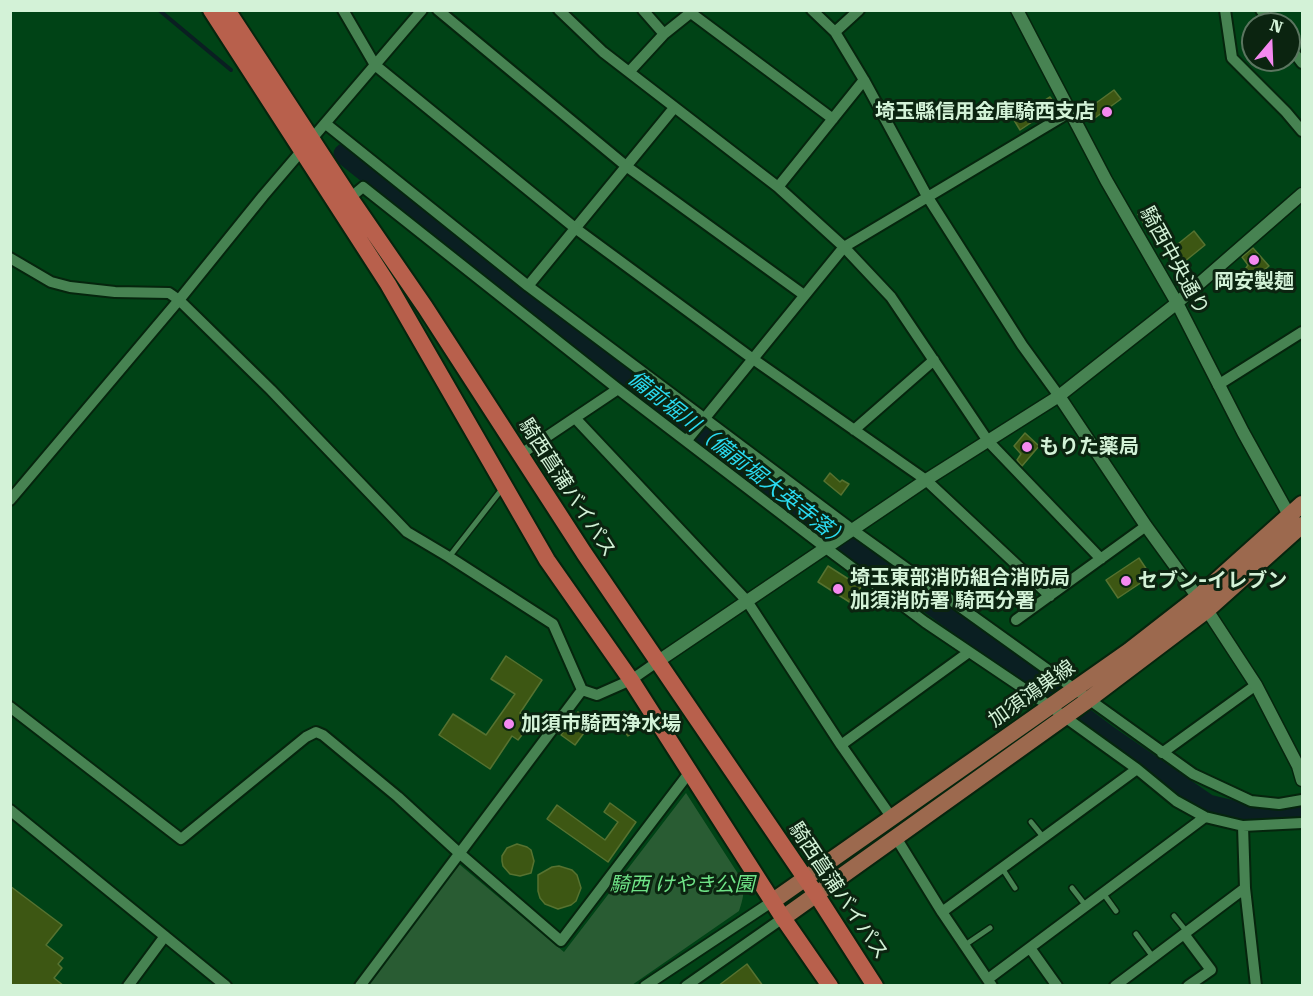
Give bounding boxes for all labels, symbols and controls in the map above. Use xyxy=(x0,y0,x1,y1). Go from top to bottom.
north arrow xyxy=(1241,12,1301,72)
text: N xyxy=(1267,15,1285,37)
place label: 埼玉縣信用金庫騎西支店 xyxy=(875,100,1095,124)
marker: 埼玉縣信用金庫騎西支店 xyxy=(1100,105,1114,119)
street label: 騎西中央通り xyxy=(1134,203,1214,319)
marker: 岡安製麺 xyxy=(1247,253,1261,267)
place label: 岡安製麺 xyxy=(1214,270,1294,294)
water label: 備前堀川（備前堀大英寺落） xyxy=(623,366,853,554)
street label: 騎西菖蒲バイパス xyxy=(513,414,621,562)
place label: もりた薬局 xyxy=(1039,435,1139,459)
marker: もりた薬局 xyxy=(1020,440,1034,454)
place label: 埼玉東部消防組合消防局 加須消防署 騎西分署 xyxy=(850,566,1070,613)
place label: セブン-イレブン xyxy=(1138,569,1287,593)
marker: セブン-イレブン xyxy=(1119,574,1133,588)
marker: 埼玉東部消防組合消防局 加須消防署 騎西分署 xyxy=(831,582,845,596)
street label: 加須鴻巣線 xyxy=(984,655,1080,733)
place label: 加須市騎西浄水場 xyxy=(521,712,681,736)
marker: 加須市騎西浄水場 xyxy=(502,717,516,731)
street label: 騎西菖蒲バイパス xyxy=(783,818,893,964)
park label: 騎西 けやき公園 xyxy=(609,873,755,897)

